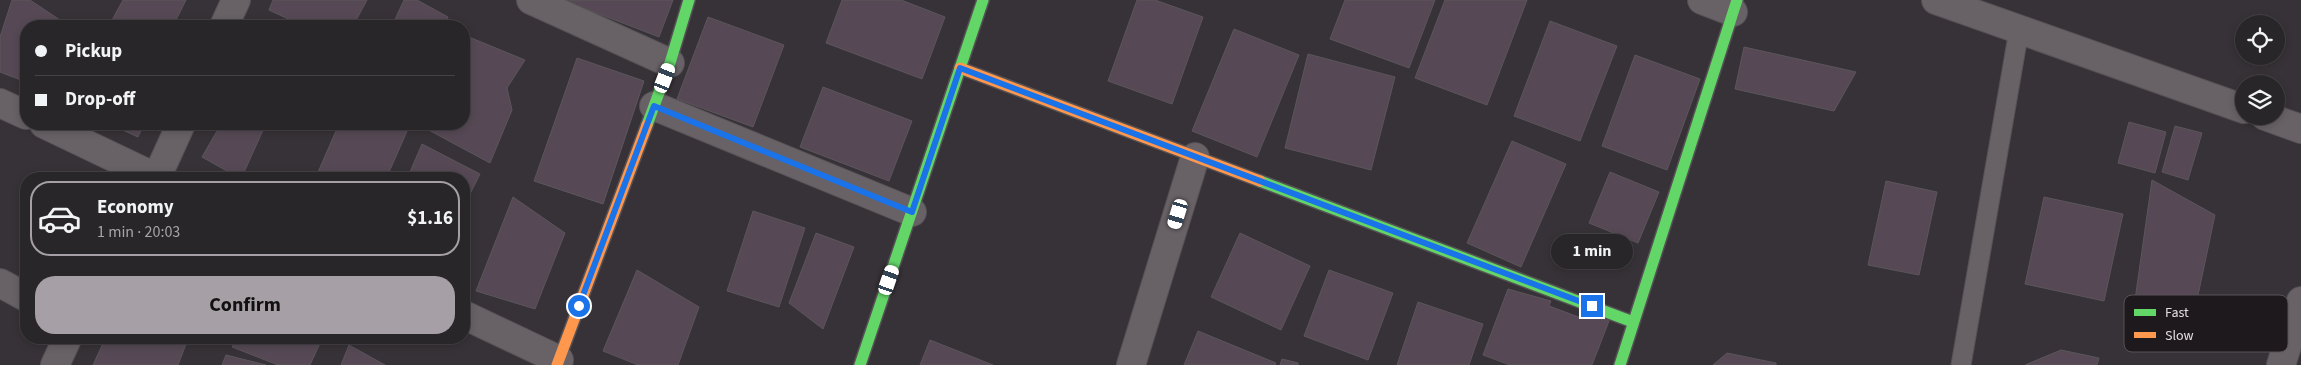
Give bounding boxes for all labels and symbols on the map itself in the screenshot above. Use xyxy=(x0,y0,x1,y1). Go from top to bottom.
car xyxy=(652,61,677,95)
car xyxy=(1166,197,1189,231)
callout: 1 min xyxy=(1551,234,1633,268)
car xyxy=(877,263,900,297)
route start xyxy=(568,295,590,317)
route end xyxy=(1581,295,1603,317)
legend xyxy=(2124,295,2288,352)
text: Fast xyxy=(2165,303,2189,323)
text: Slow xyxy=(2165,326,2194,346)

